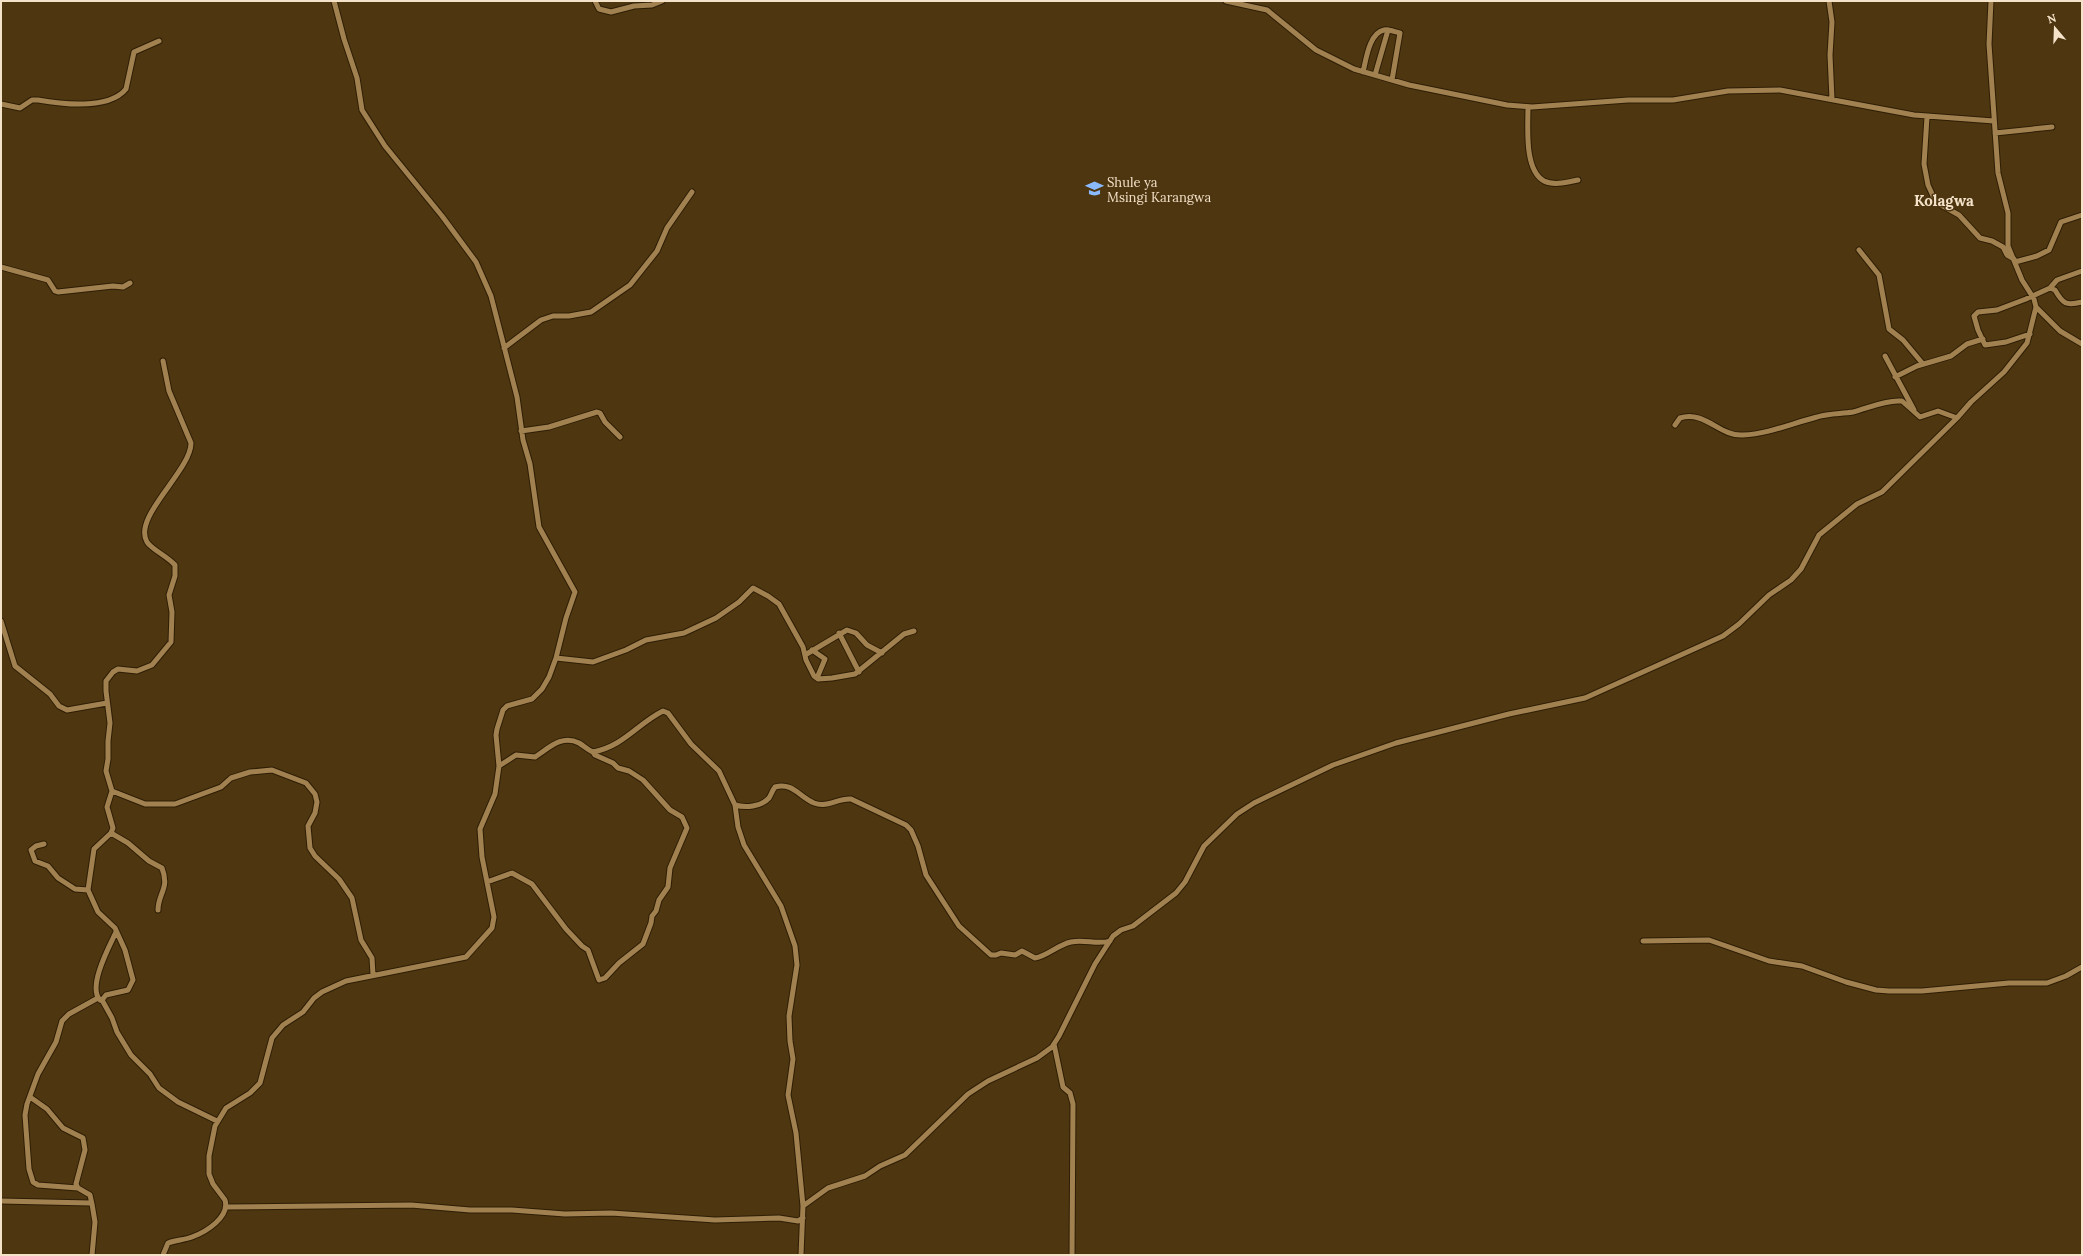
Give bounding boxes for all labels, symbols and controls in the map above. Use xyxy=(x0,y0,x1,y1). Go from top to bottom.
north arrow xyxy=(2035,8,2075,48)
text: N xyxy=(2045,10,2059,27)
place label: Shule ya Msingi Karangwa xyxy=(1107,174,1211,206)
school or university icon: Shule ya Msingi Karangwa xyxy=(1084,179,1104,199)
district label: Kolagwa xyxy=(1914,191,1974,210)

